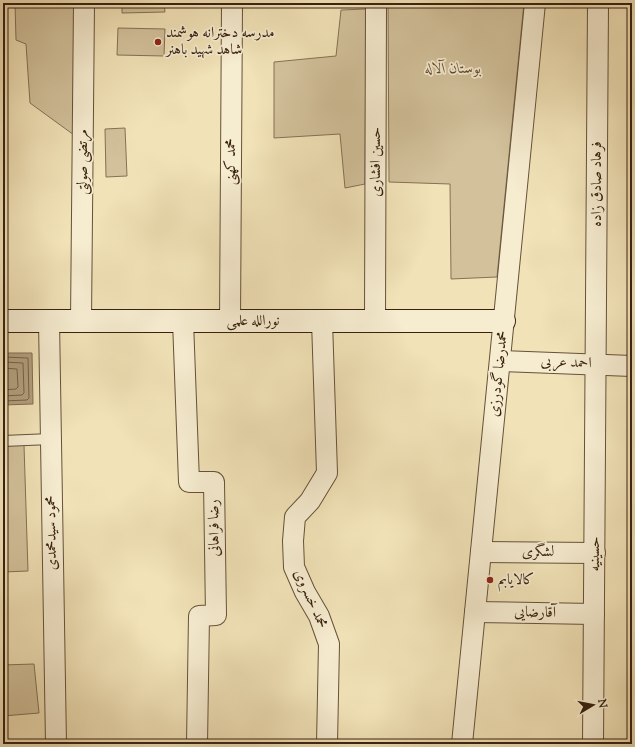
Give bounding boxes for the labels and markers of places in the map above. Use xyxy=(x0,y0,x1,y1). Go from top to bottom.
place label: مدرسه دخترانه هوشمند شاهد شهید باهنر xyxy=(164,23,275,61)
marker: مدرسه دخترانه هوشمند شاهد شهید باهنر xyxy=(153,37,163,47)
place label: کالایابم xyxy=(498,570,534,592)
marker: کالایابم xyxy=(485,575,495,585)

